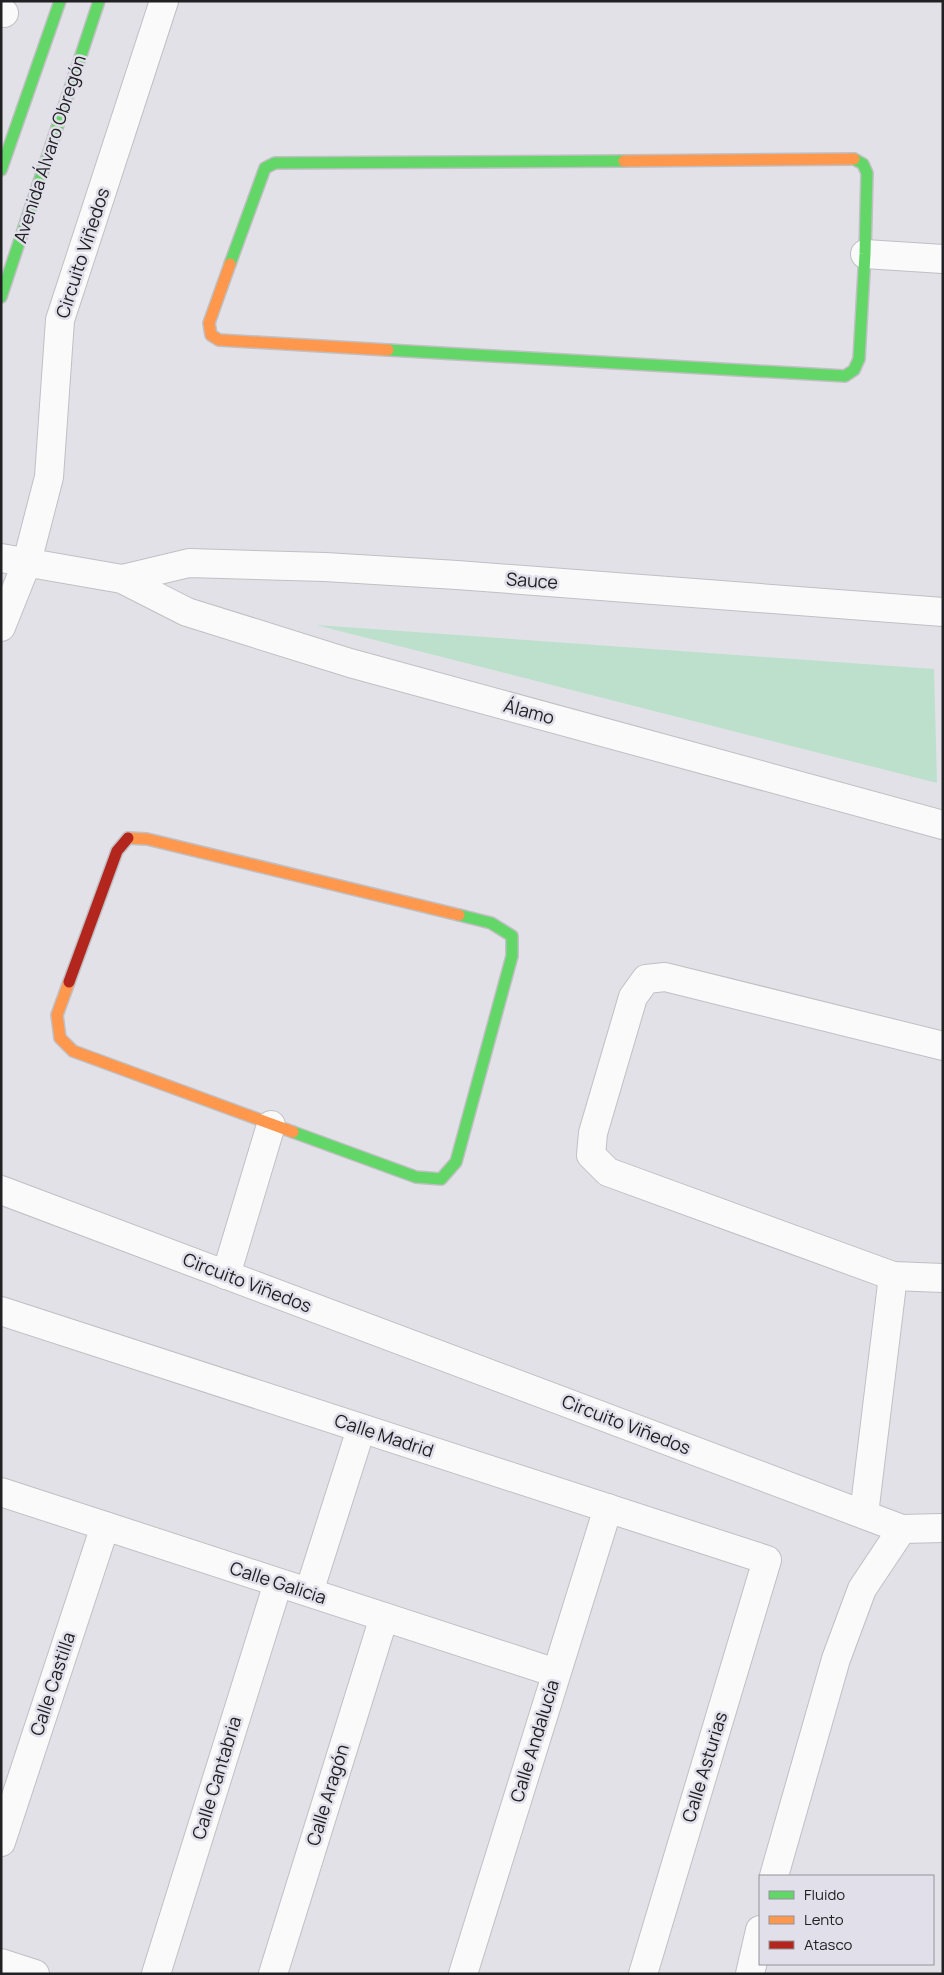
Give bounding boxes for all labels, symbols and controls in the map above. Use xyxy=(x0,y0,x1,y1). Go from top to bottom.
street label: Avenida Álvaro Obregón xyxy=(7,52,91,246)
street label: Circuito Viñedos xyxy=(50,184,114,321)
street label: Sauce xyxy=(505,566,559,594)
street label: Álamo xyxy=(501,693,557,729)
street label: Circuito Viñedos xyxy=(180,1247,315,1318)
street label: Circuito Viñedos xyxy=(559,1389,694,1460)
street label: Calle Madrid xyxy=(332,1408,437,1462)
street label: Calle Galicia xyxy=(227,1555,330,1609)
street label: Calle Castilla xyxy=(24,1629,80,1739)
street label: Calle Andalucía xyxy=(504,1677,564,1805)
street label: Calle Asturias xyxy=(676,1709,732,1825)
street label: Calle Cantabria xyxy=(186,1713,246,1842)
street label: Calle Aragón xyxy=(300,1741,354,1848)
legend xyxy=(759,1875,934,1965)
text: Fluido xyxy=(804,1884,845,1905)
text: Lento xyxy=(804,1909,844,1930)
text: Atasco xyxy=(804,1934,852,1955)

